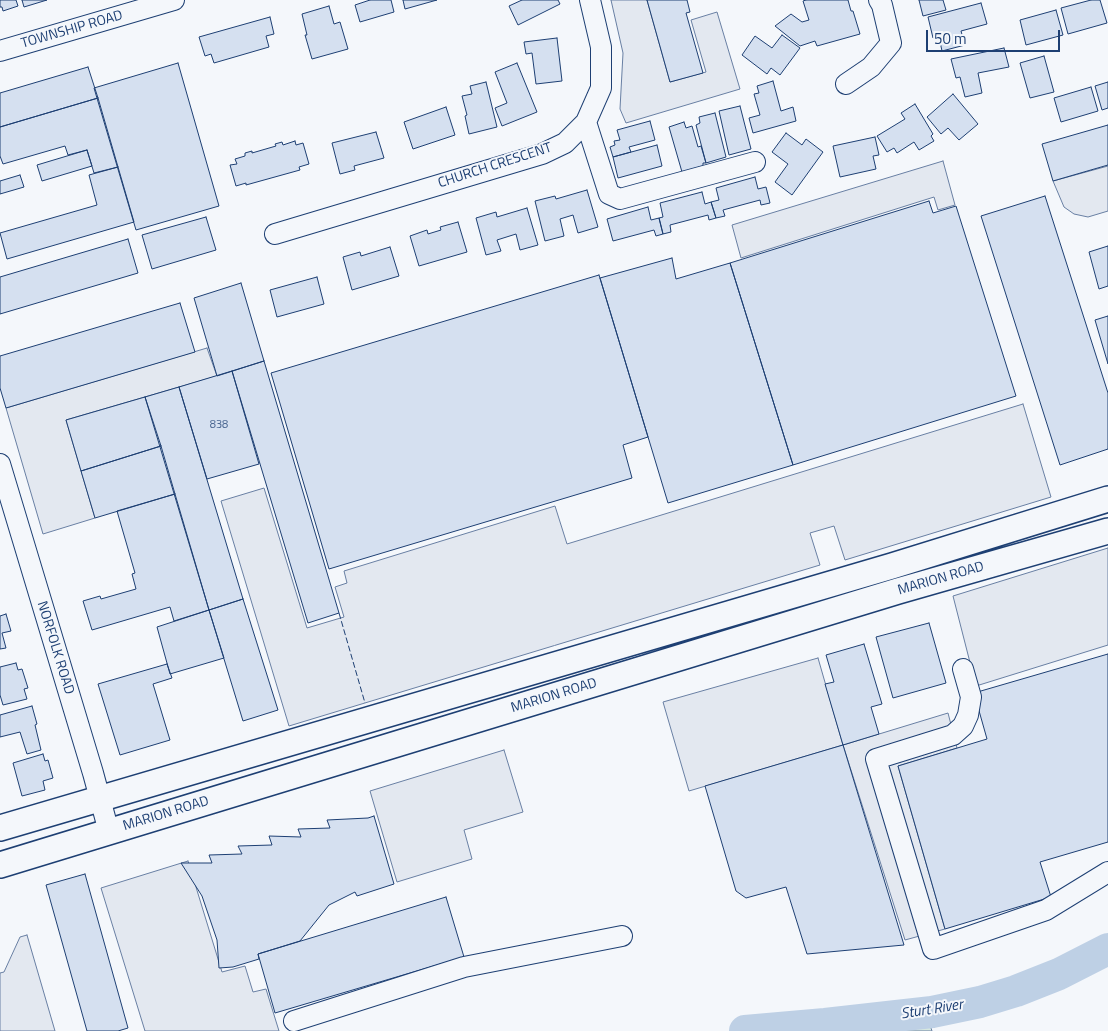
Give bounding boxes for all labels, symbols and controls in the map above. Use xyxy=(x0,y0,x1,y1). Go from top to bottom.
street label: TOWNSHIP ROAD xyxy=(19,7,125,53)
scale bar xyxy=(928,20,1062,52)
text: 50 m xyxy=(934,27,967,50)
street label: CHURCH CRESCENT xyxy=(436,140,554,192)
house number: 838 xyxy=(210,418,228,432)
street label: MARION ROAD xyxy=(896,559,986,599)
street label: NORFOLK ROAD xyxy=(33,599,77,697)
street label: MARION ROAD xyxy=(509,675,599,717)
street label: MARION ROAD xyxy=(121,793,211,835)
water label: Sturt River xyxy=(900,996,964,1024)

